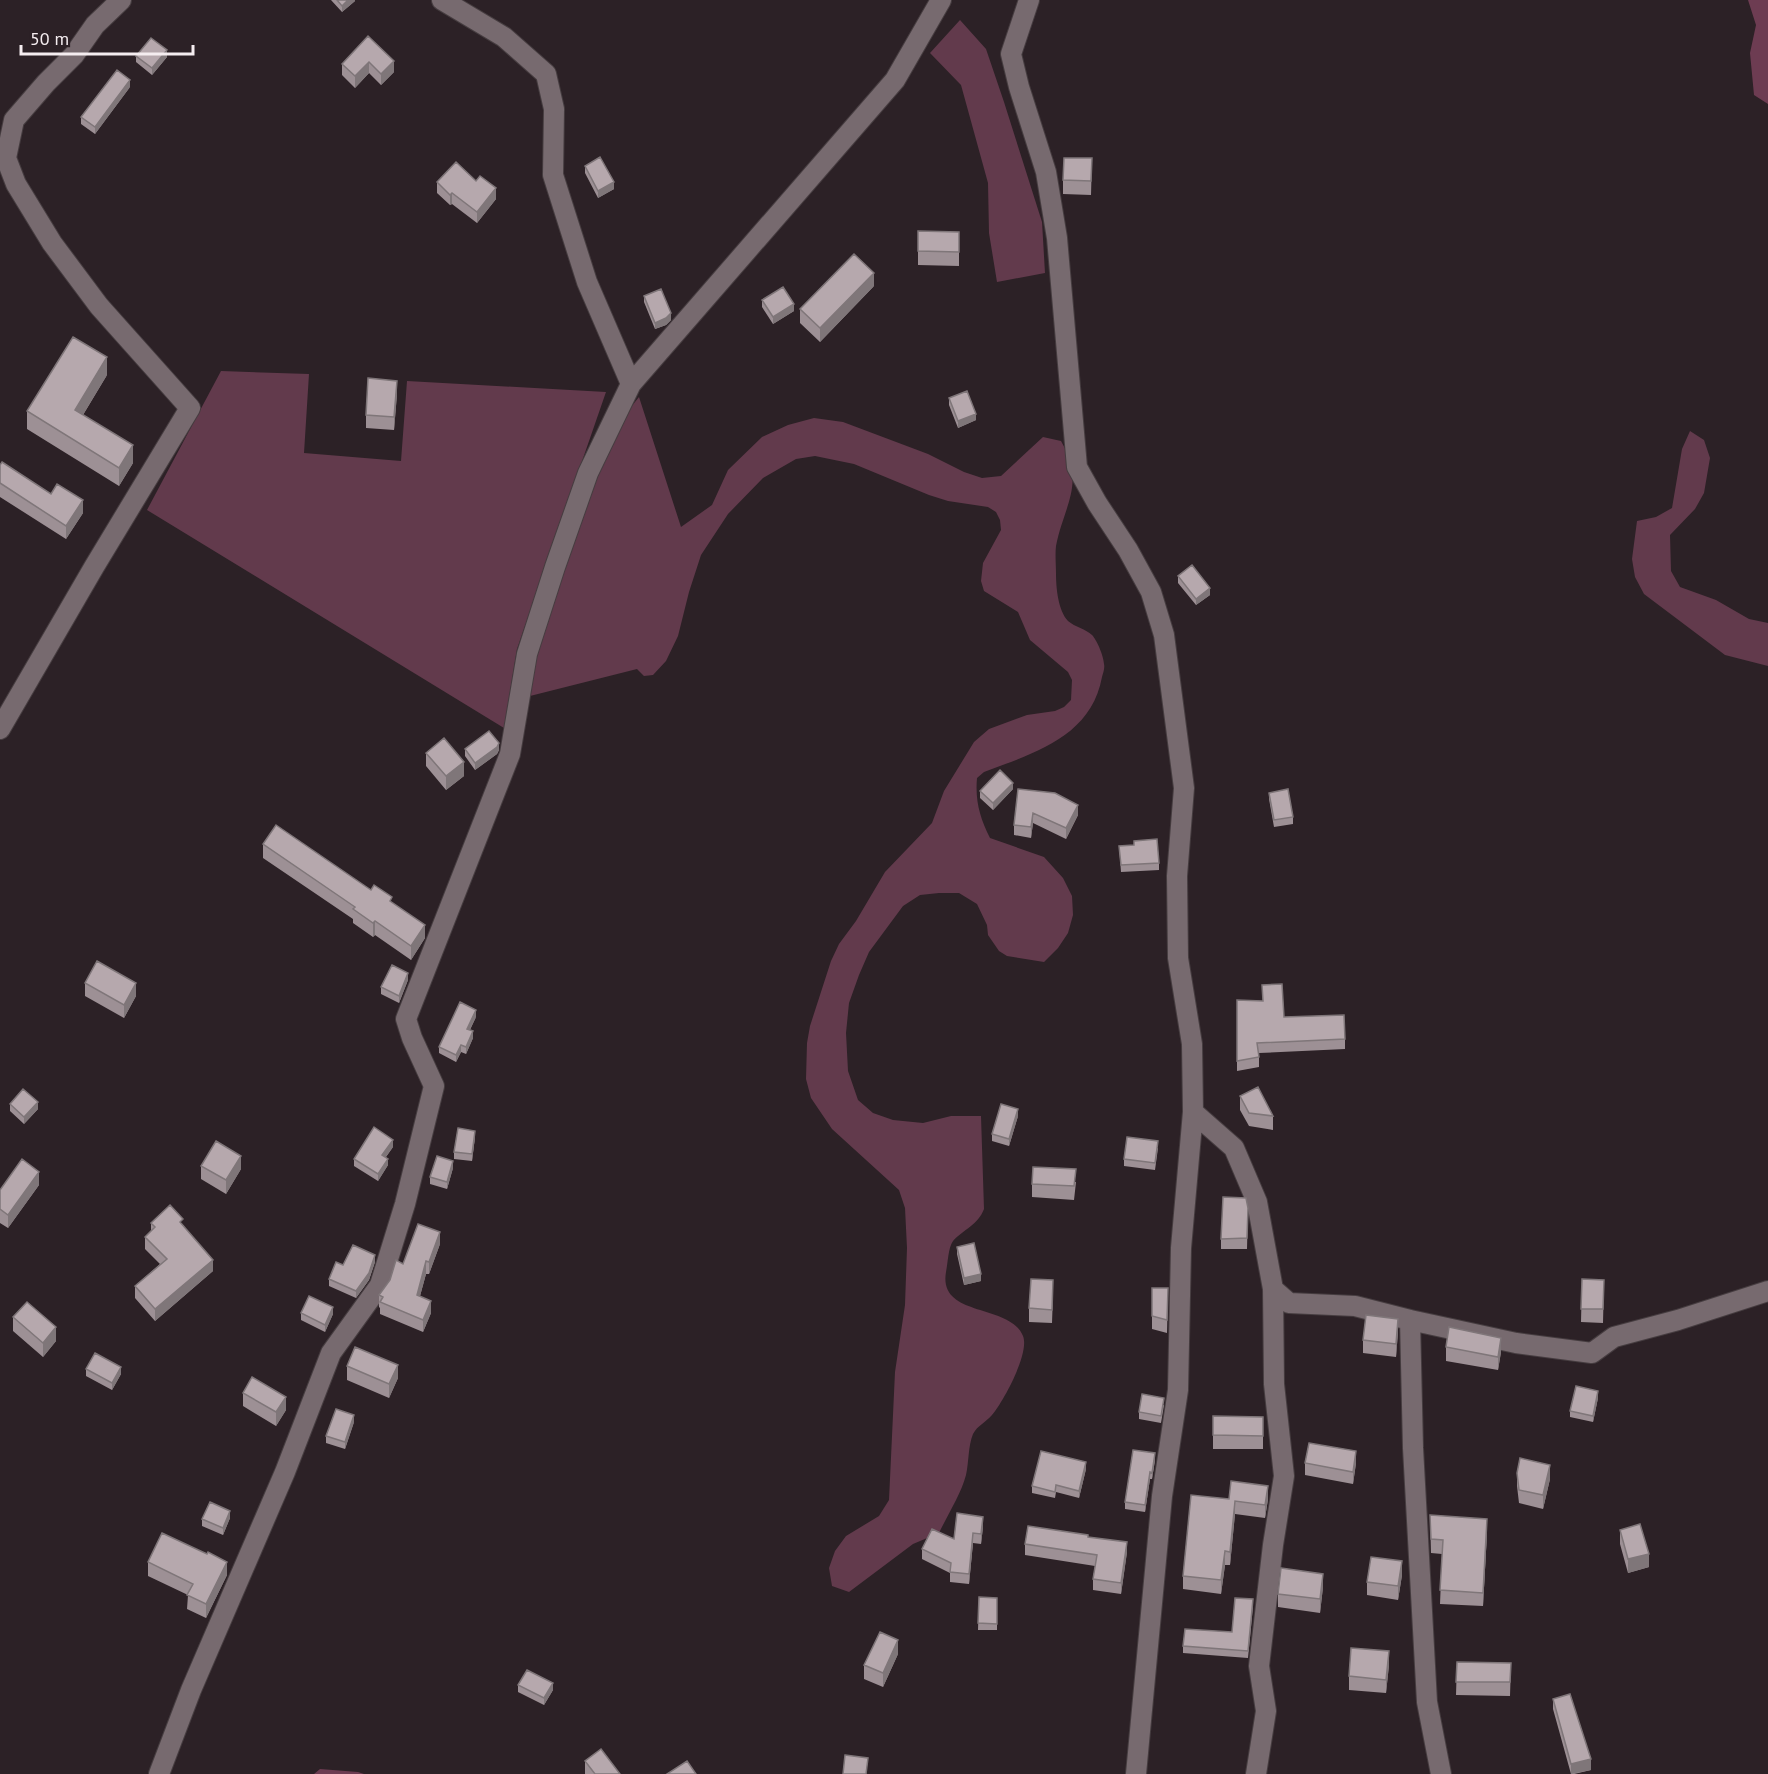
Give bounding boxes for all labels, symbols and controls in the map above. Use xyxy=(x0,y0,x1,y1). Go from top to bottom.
scale bar xyxy=(21,18,194,56)
text: 50 m xyxy=(30,27,69,50)

